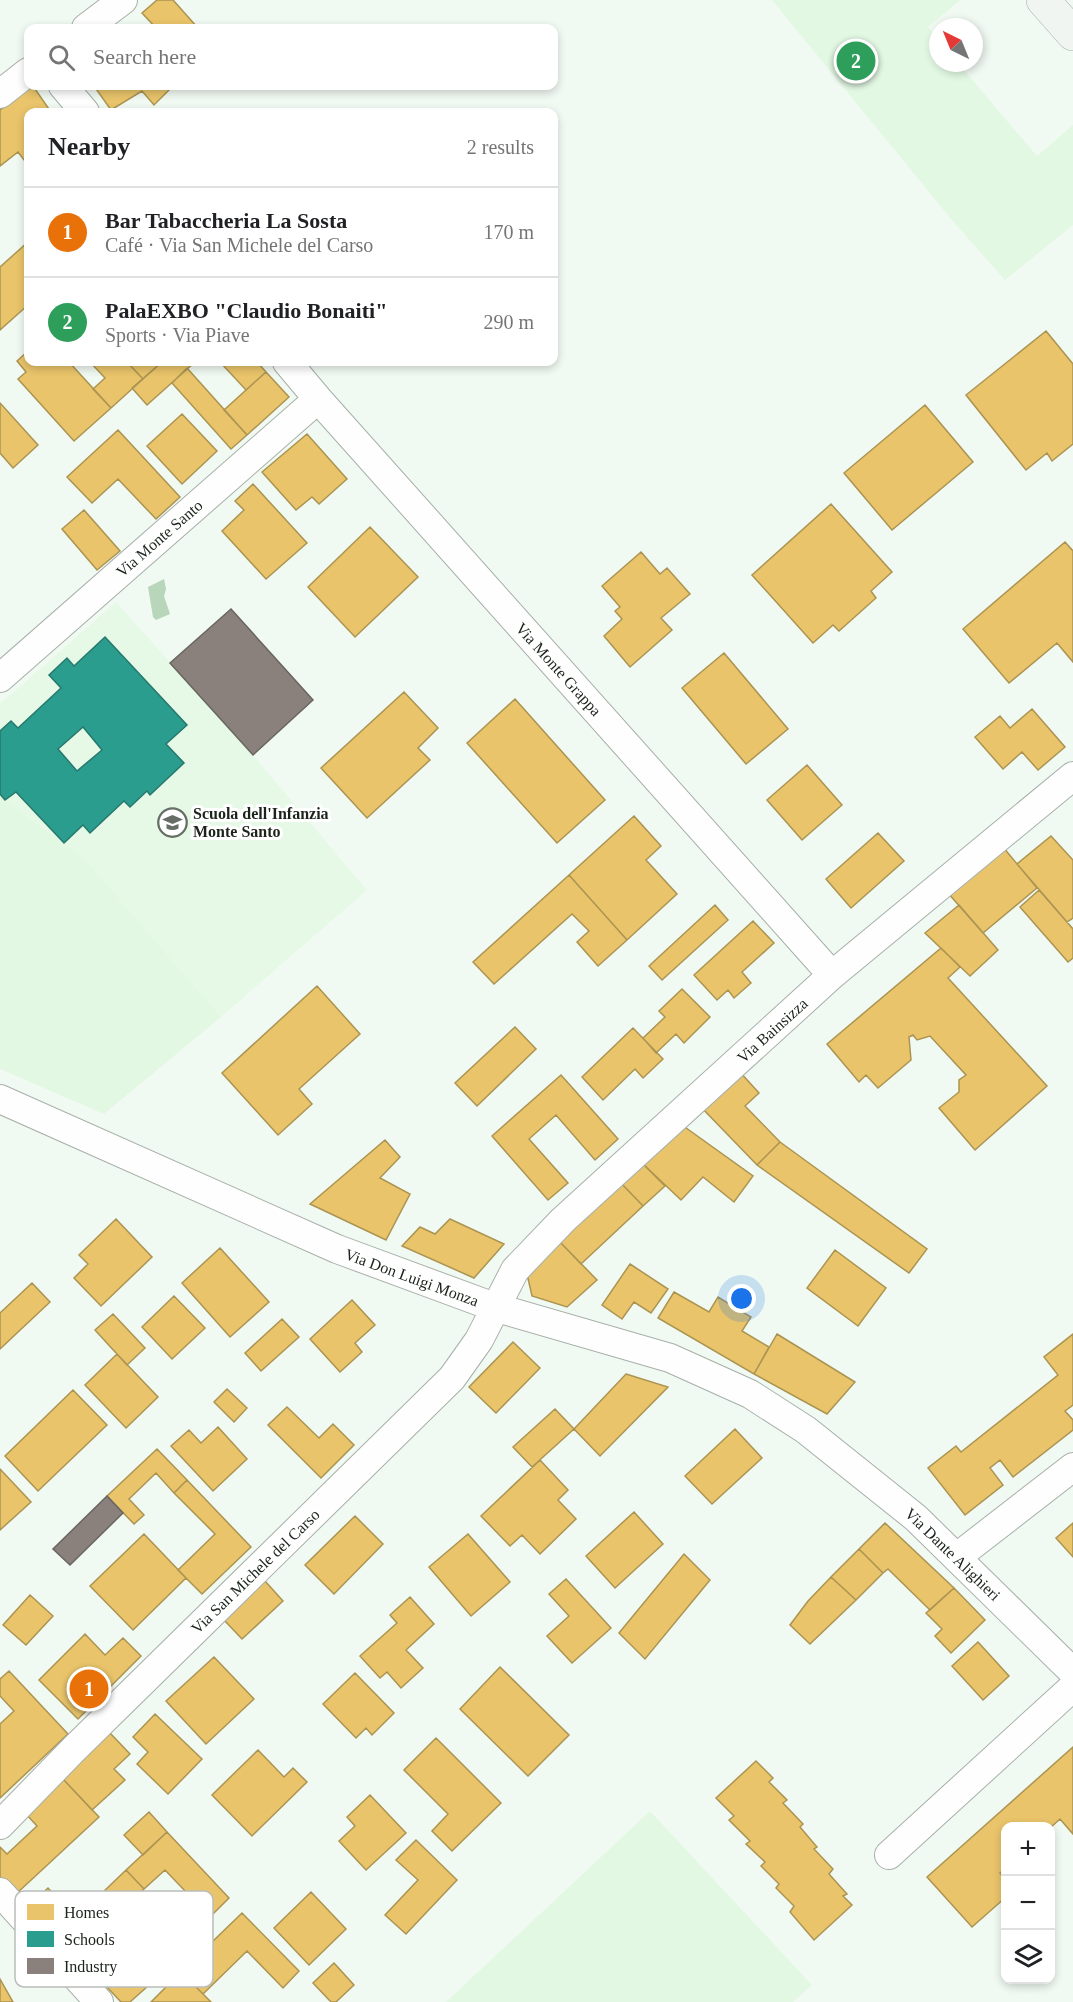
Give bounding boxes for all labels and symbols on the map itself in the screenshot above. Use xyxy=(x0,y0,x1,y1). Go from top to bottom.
north arrow xyxy=(929,18,983,72)
pin: 2 xyxy=(836,38,876,84)
street label: Via Monte Santo xyxy=(113,496,206,580)
street label: Via Monte Grappa xyxy=(512,619,605,720)
place label: Scuola dell'Infanzia Monte Santo xyxy=(193,805,329,840)
school or university icon: Scuola dell'Infanzia Monte Santo xyxy=(156,806,188,838)
street label: Via Bainsizza xyxy=(734,994,811,1066)
street label: Via Don Luigi Monza xyxy=(342,1245,481,1310)
your location xyxy=(727,1284,756,1313)
street label: Via Dante Alighieri xyxy=(901,1505,1004,1605)
street label: Via San Michele del Carso xyxy=(188,1506,323,1637)
pin: 1 xyxy=(70,1666,109,1712)
legend xyxy=(15,1891,213,1987)
text: Homes xyxy=(64,1904,109,1921)
text: Schools xyxy=(64,1931,115,1948)
text: Industry xyxy=(64,1958,117,1976)

